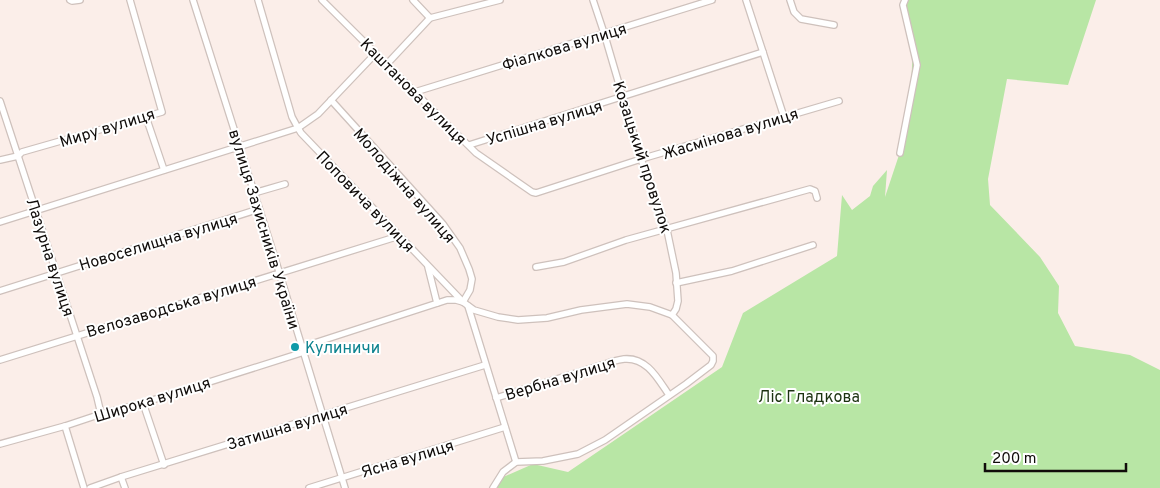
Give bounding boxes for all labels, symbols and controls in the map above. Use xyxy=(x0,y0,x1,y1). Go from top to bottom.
street label: Фіалкова вулиця xyxy=(500,19,629,76)
street label: Каштанова вулиця xyxy=(355,35,470,150)
street label: Козацький провулок xyxy=(607,79,675,236)
street label: Успішна вулиця xyxy=(484,97,605,151)
street label: Миру вулиця xyxy=(57,105,158,153)
street label: Жасмінова вулиця xyxy=(660,105,801,165)
street label: Молодіжна вулиця xyxy=(348,125,459,248)
street label: вулиця Захисників України xyxy=(223,127,303,332)
street label: Поповича вулиця xyxy=(311,147,418,257)
street label: Лазурна вулиця xyxy=(21,196,78,319)
street label: Новоселищна вулиця xyxy=(77,209,240,277)
street label: Велозаводська вулиця xyxy=(84,273,259,343)
place label: Кулиничи xyxy=(305,339,380,359)
marker: Кулиничи xyxy=(289,341,301,353)
street label: Вербна вулиця xyxy=(503,354,618,406)
street label: Широка вулиця xyxy=(92,374,213,428)
park label: Ліс Гладкова xyxy=(758,388,860,408)
street label: Затишна вулиця xyxy=(225,400,350,456)
street label: Ясна вулиця xyxy=(359,436,457,484)
scale bar xyxy=(985,440,1126,472)
text: 200 m xyxy=(992,450,1037,469)

